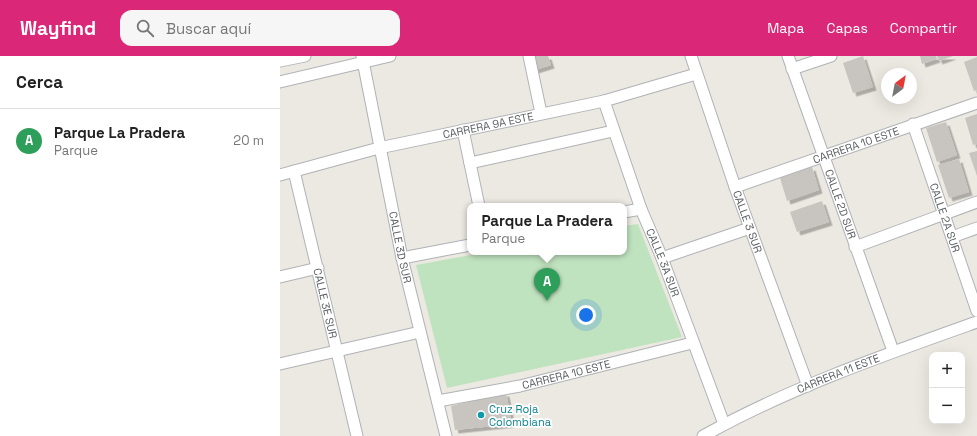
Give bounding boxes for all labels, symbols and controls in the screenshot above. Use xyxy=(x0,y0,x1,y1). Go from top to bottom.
search box xyxy=(120,10,400,46)
text: Wayfind xyxy=(20,16,96,41)
icon: search xyxy=(134,17,156,39)
text: Buscar aquí xyxy=(166,19,251,38)
text: Mapa xyxy=(767,19,804,37)
text: Capas xyxy=(826,19,868,37)
text: Compartir xyxy=(890,19,957,37)
north arrow xyxy=(881,68,917,104)
text: Cerca xyxy=(16,71,63,93)
street label: CARRERA 9A ESTE xyxy=(441,109,535,142)
text: Parque La Pradera xyxy=(54,123,185,142)
street label: CARRERA 10 ESTE xyxy=(811,124,901,166)
text: A xyxy=(25,132,33,149)
text: 20 m xyxy=(233,132,264,149)
text: Parque xyxy=(54,142,98,159)
street label: CALLE 2D SUR xyxy=(822,167,859,241)
street label: CALLE 2A SUR xyxy=(927,181,963,254)
street label: CALLE 3 SUR xyxy=(730,188,766,255)
popup xyxy=(467,203,627,255)
street label: CALLE 3D SUR xyxy=(386,210,415,284)
text: Parque La Pradera xyxy=(481,211,613,230)
street label: CALLE 3A SUR xyxy=(643,226,683,299)
text: Parque xyxy=(481,230,525,247)
street label: CALLE 3E SUR xyxy=(310,267,341,340)
pin: A xyxy=(534,268,560,301)
your location xyxy=(576,305,596,325)
street label: CARRERA 11 ESTE xyxy=(795,351,881,396)
map controls xyxy=(929,352,965,424)
button: + xyxy=(929,352,965,388)
street label: CARRERA 10 ESTE xyxy=(521,357,612,392)
button: − xyxy=(929,388,965,424)
place label: Cruz Roja Colombiana xyxy=(489,402,552,429)
marker: Cruz Roja Colombiana xyxy=(476,410,486,420)

